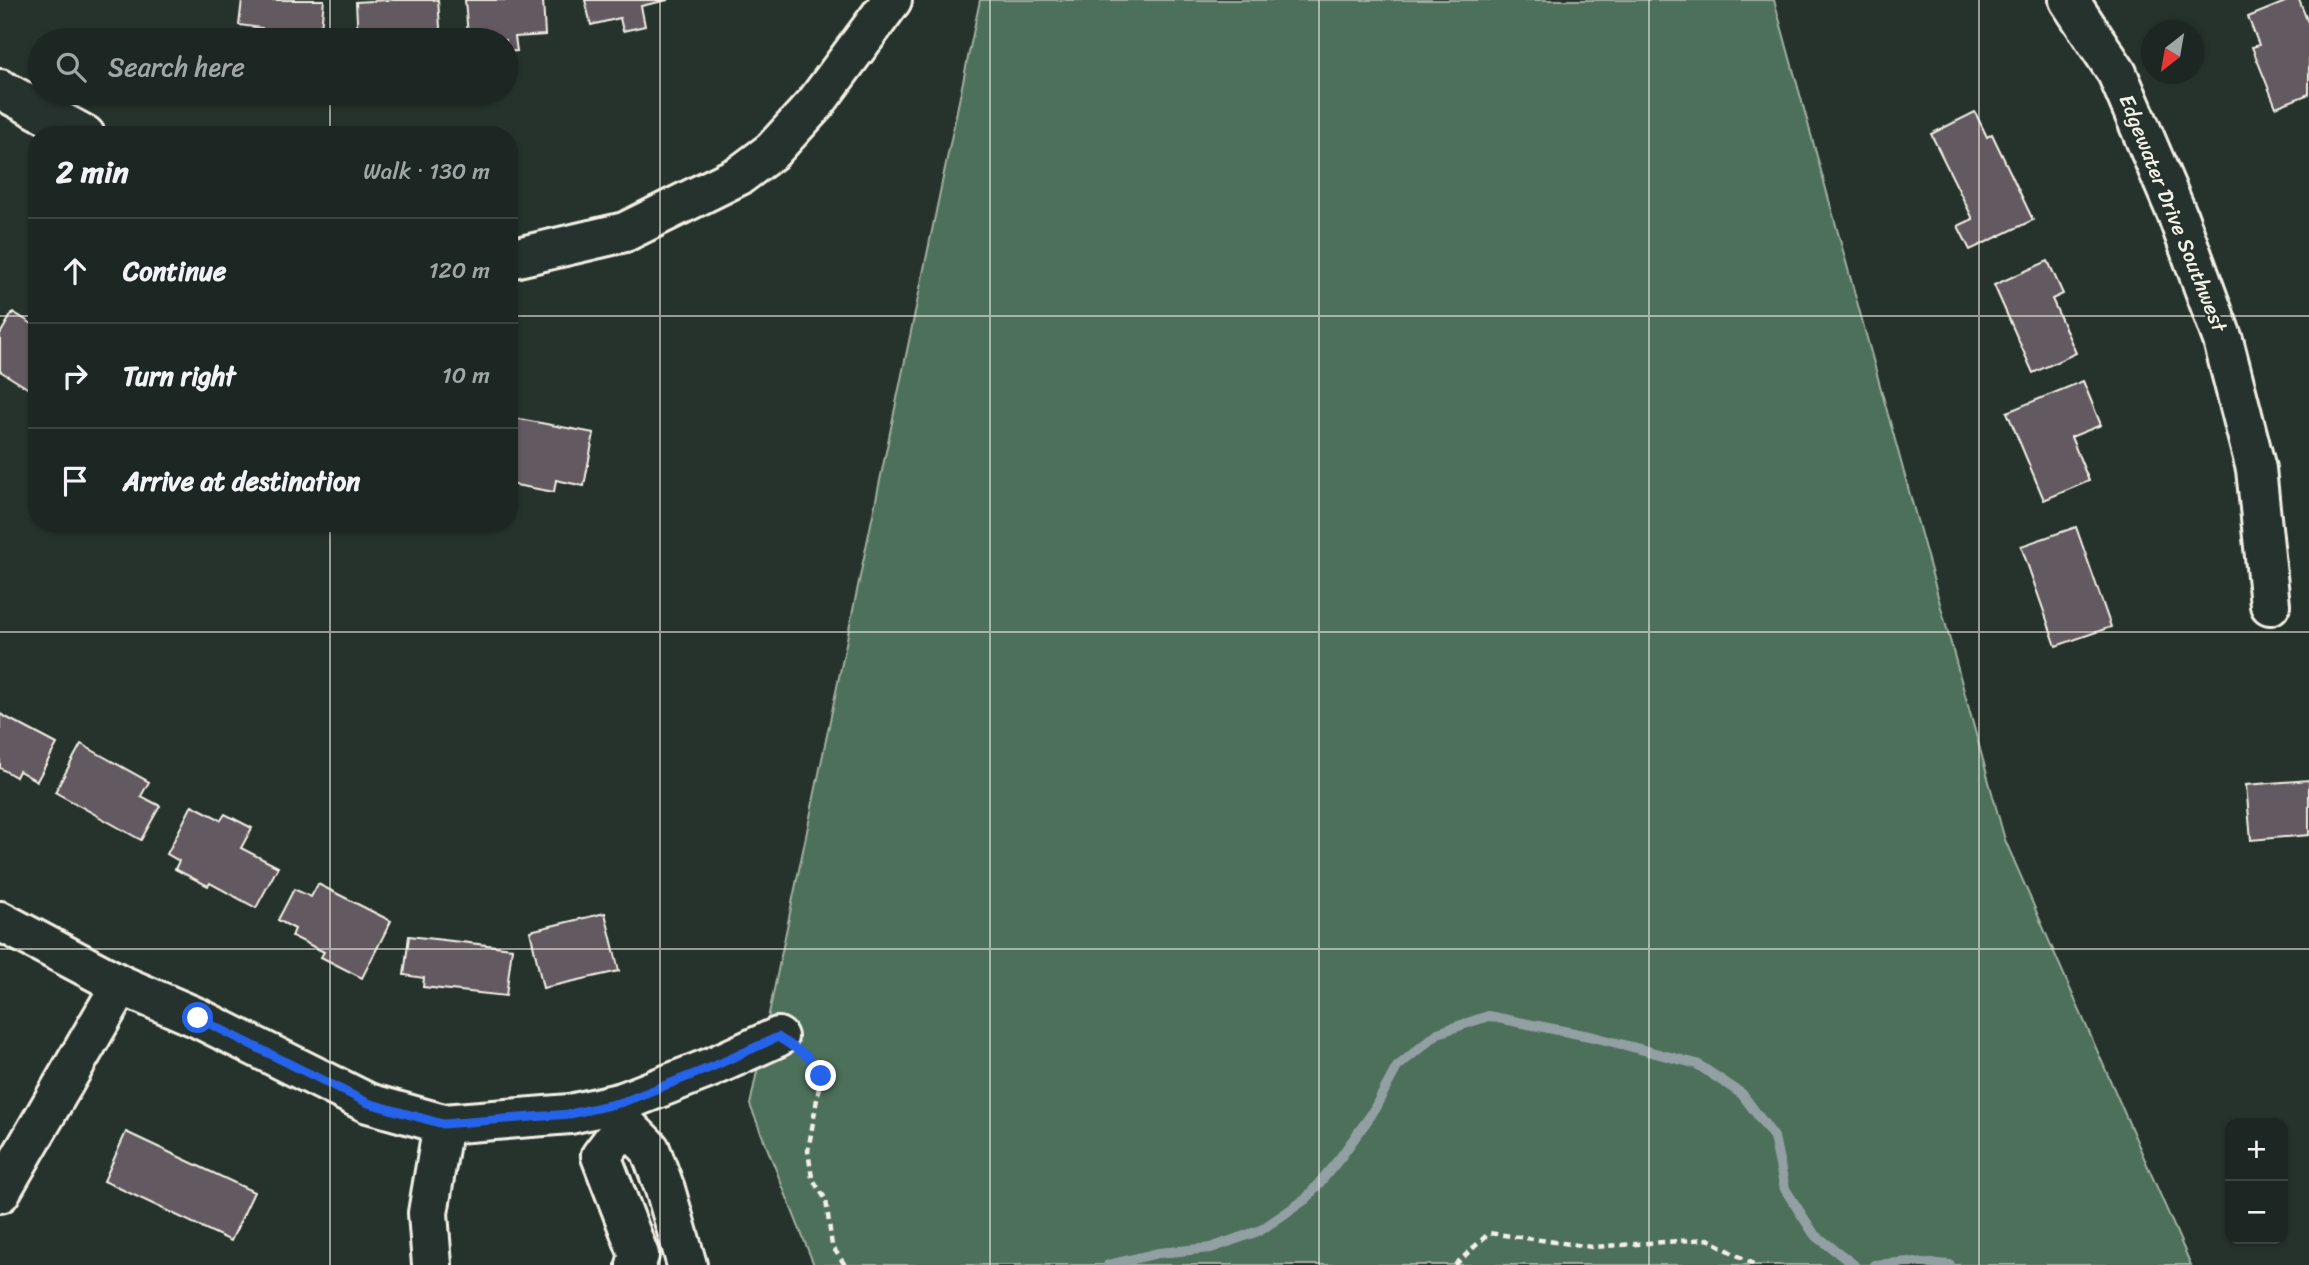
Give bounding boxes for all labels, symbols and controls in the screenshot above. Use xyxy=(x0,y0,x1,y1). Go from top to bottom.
north arrow xyxy=(2141,21,2204,84)
search box xyxy=(28,28,518,105)
text: Search here xyxy=(108,44,245,90)
icon: search xyxy=(52,48,90,86)
street label: Edgewater Drive Southwest xyxy=(2108,88,2239,339)
text: 2 min xyxy=(56,145,129,199)
text: Walk · 130 m xyxy=(363,151,490,192)
text: Continue xyxy=(123,248,226,294)
text: 120 m xyxy=(429,250,490,291)
icon: ahead xyxy=(56,252,94,290)
text: Turn right xyxy=(123,353,236,399)
text: 10 m xyxy=(442,355,490,396)
icon: right xyxy=(56,357,94,395)
text: Arrive at destination xyxy=(123,458,360,504)
icon: arrive xyxy=(56,462,94,500)
route start xyxy=(182,1002,213,1033)
route end xyxy=(805,1060,836,1091)
map controls xyxy=(2225,1118,2288,1244)
button: + xyxy=(2225,1118,2288,1181)
button: − xyxy=(2225,1181,2288,1244)

